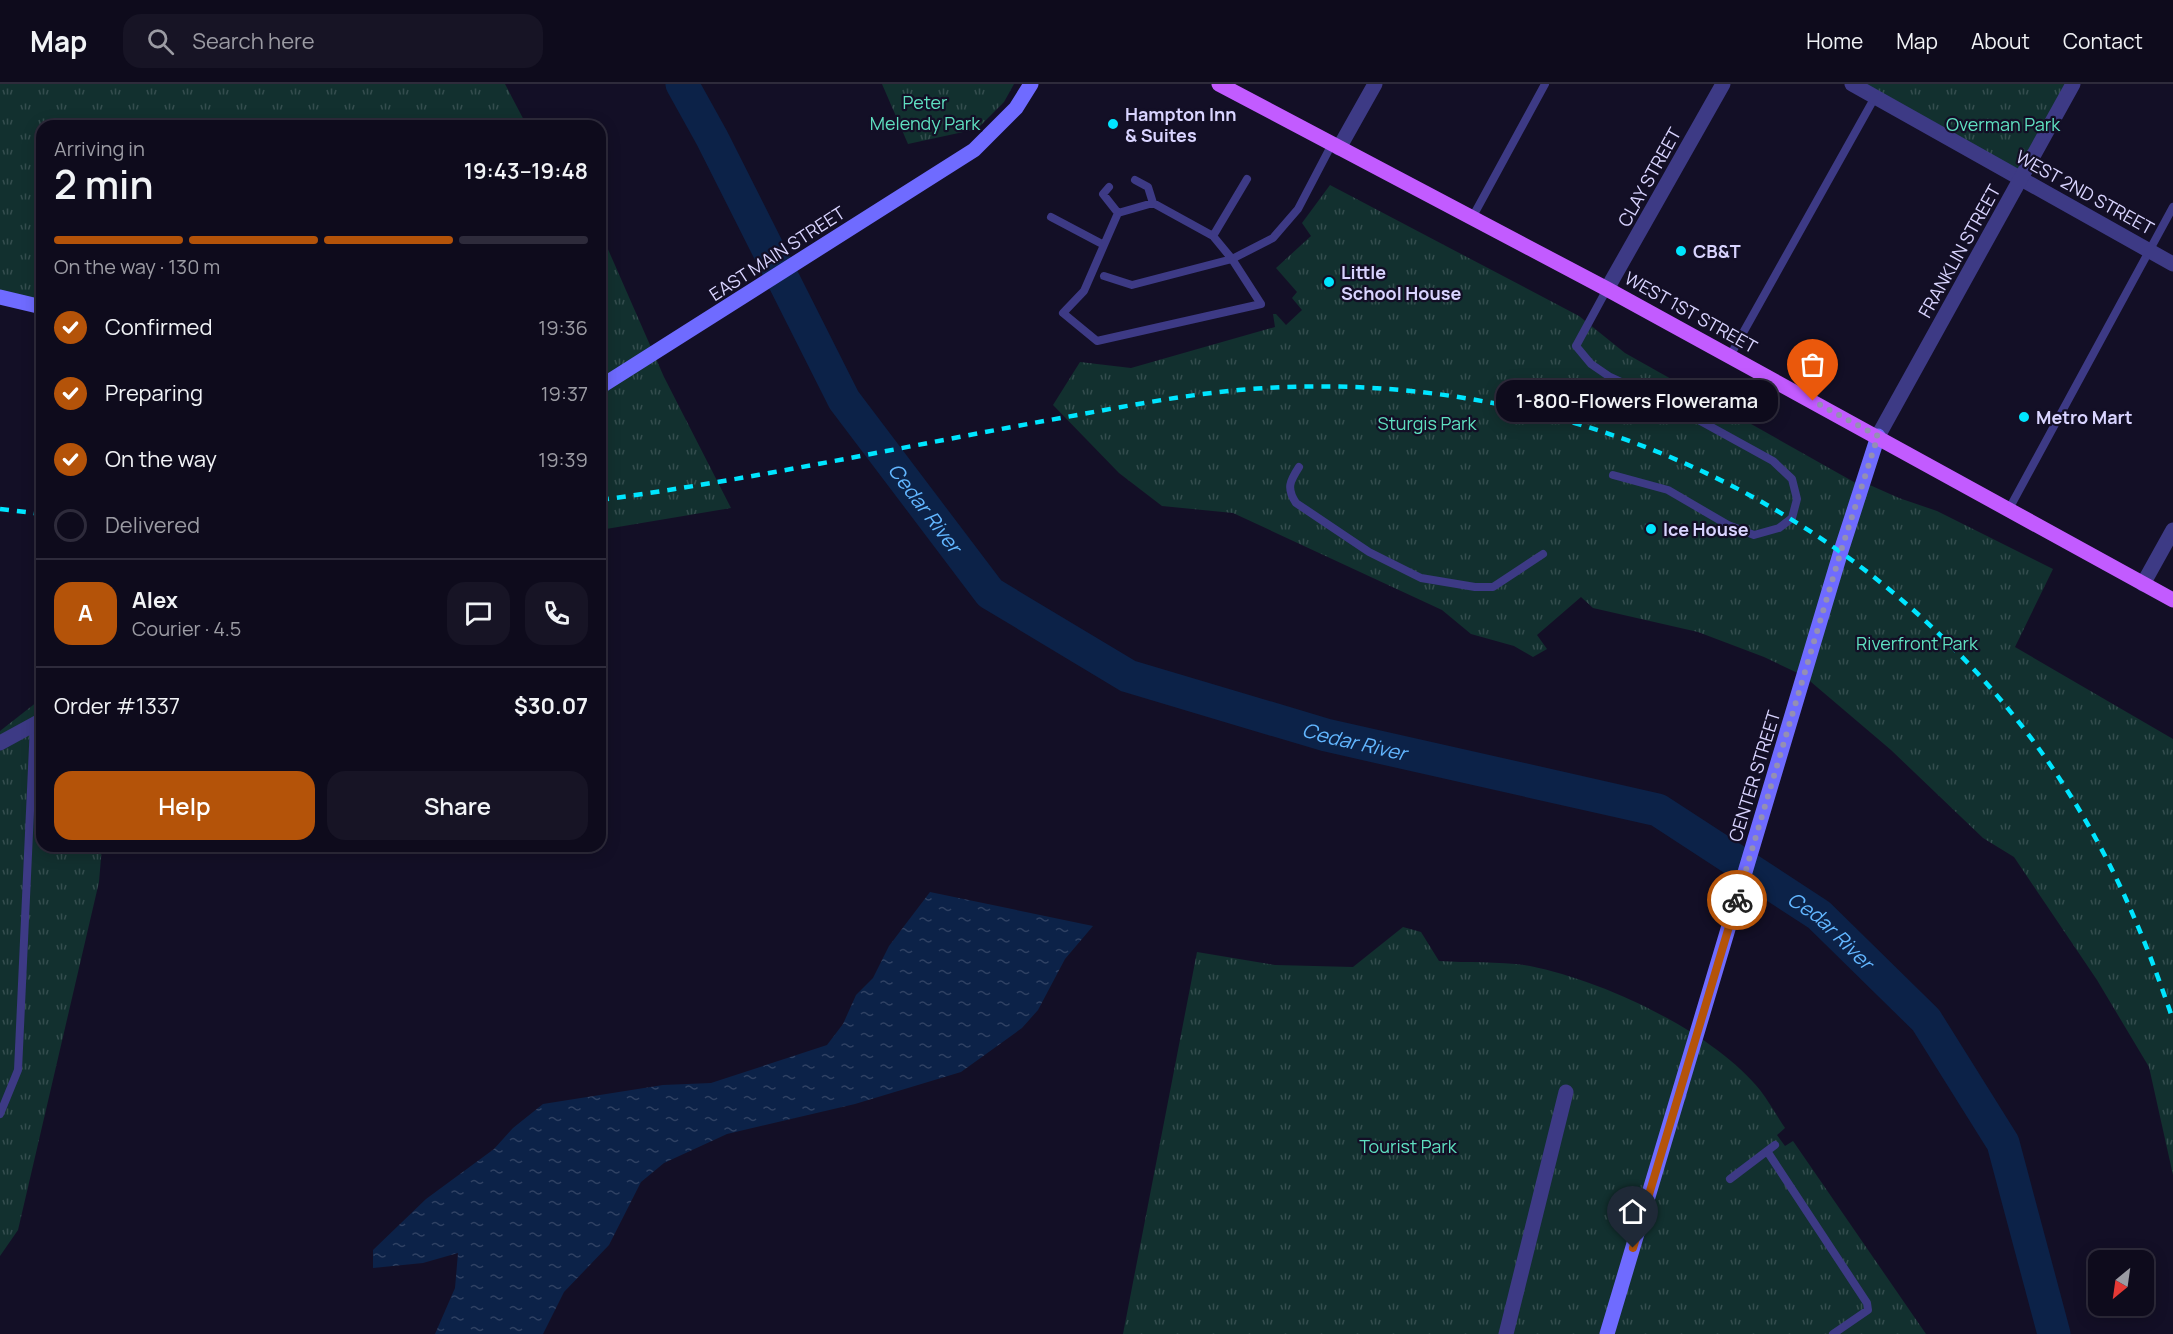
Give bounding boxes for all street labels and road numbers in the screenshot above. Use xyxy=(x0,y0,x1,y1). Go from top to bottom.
street label: CLAY STREET xyxy=(1612,123,1686,231)
street label: WEST 2ND STREET xyxy=(2012,144,2158,240)
street label: FRANKLIN STREET xyxy=(1912,180,2006,322)
street label: EAST MAIN STREET xyxy=(705,200,850,306)
street label: WEST 1ST STREET xyxy=(1621,266,1762,358)
street label: CENTER STREET xyxy=(1723,707,1785,844)

